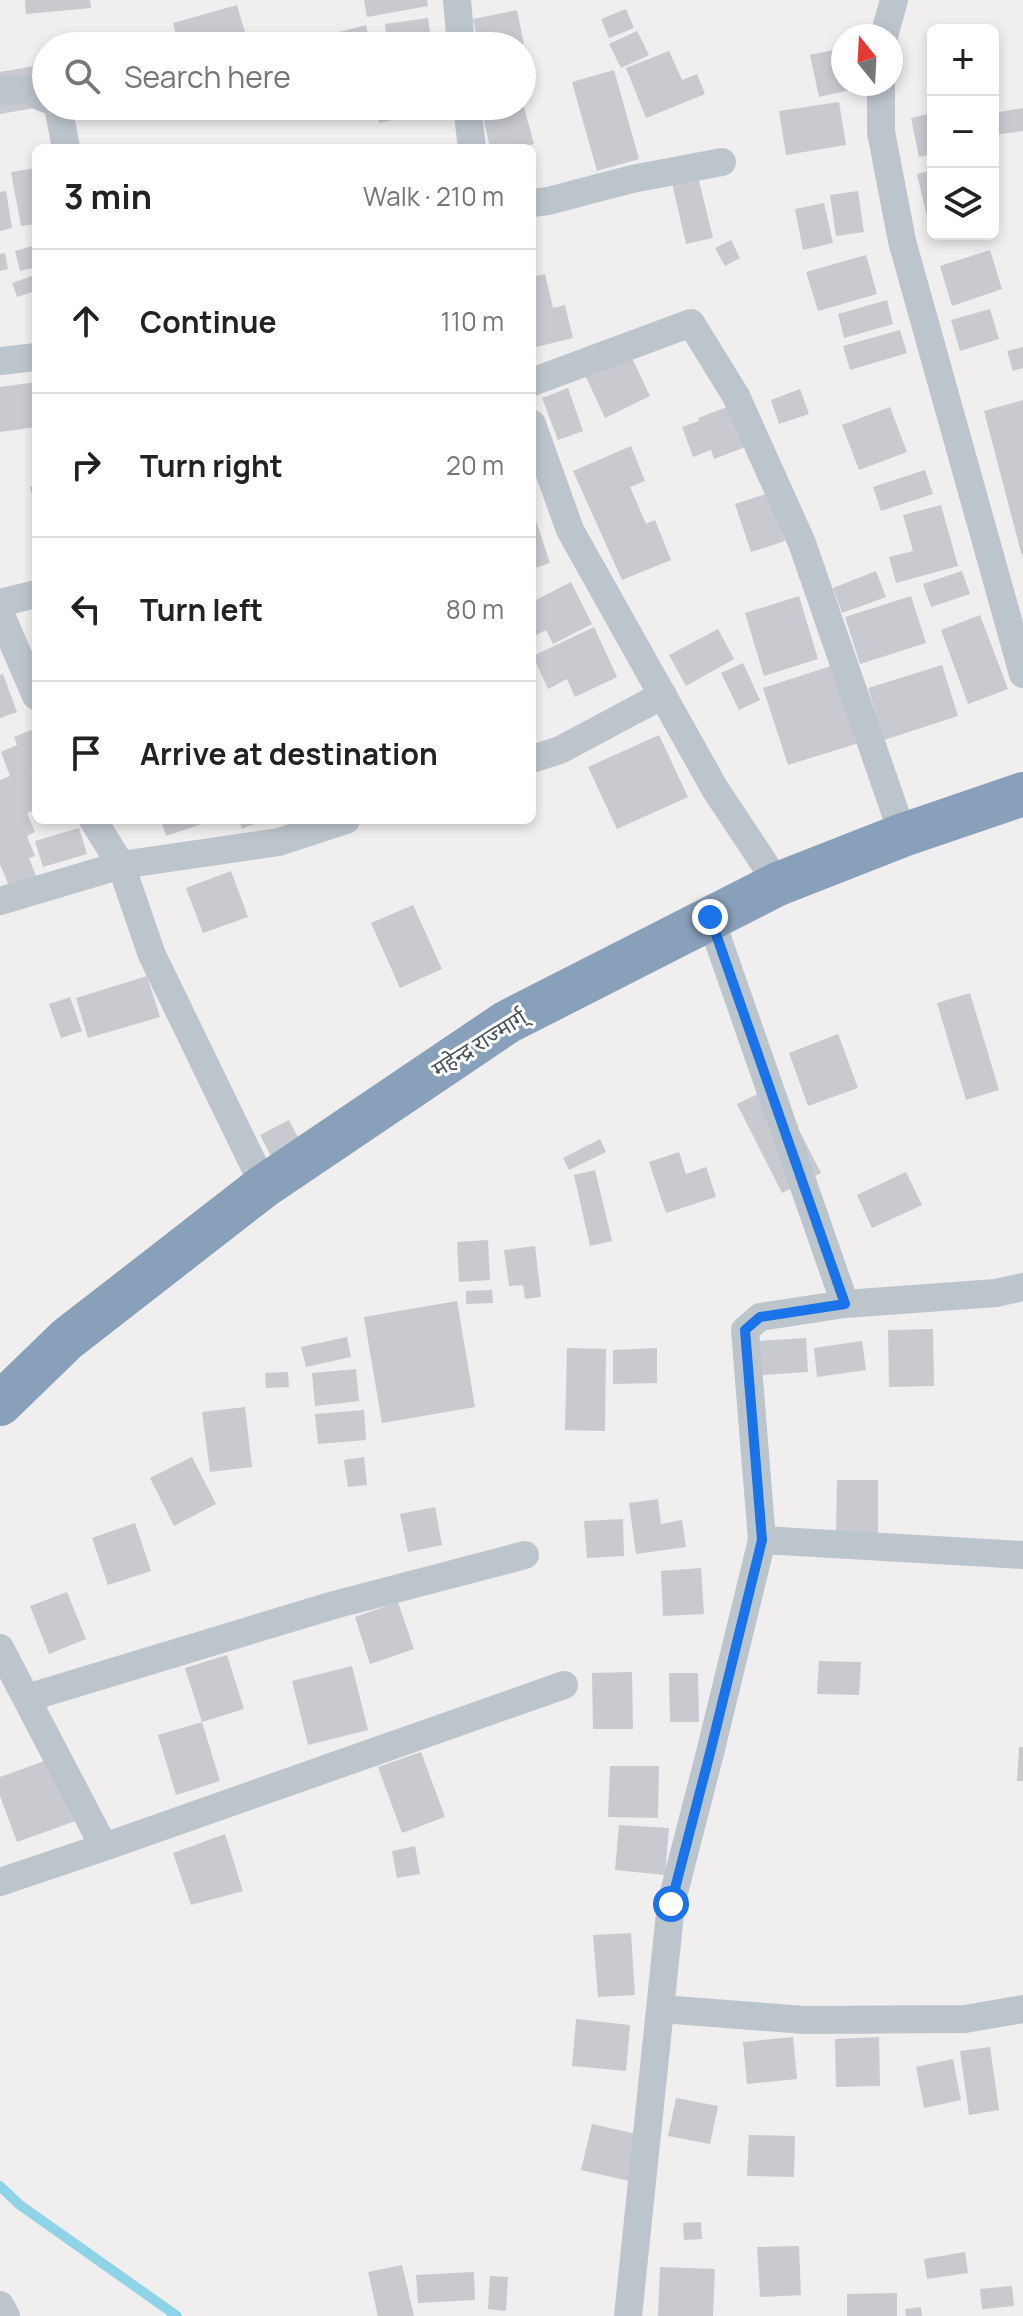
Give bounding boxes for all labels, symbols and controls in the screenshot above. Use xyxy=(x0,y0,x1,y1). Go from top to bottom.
north arrow xyxy=(831,24,903,96)
map controls xyxy=(927,24,999,240)
button: + xyxy=(927,24,999,96)
search box xyxy=(32,32,536,120)
icon: search xyxy=(60,54,104,98)
text: Search here xyxy=(124,56,291,97)
button: − xyxy=(927,96,999,168)
button: layers xyxy=(927,168,999,240)
text: 3 min xyxy=(64,173,152,219)
text: Walk · 210 m xyxy=(363,178,504,214)
icon: ahead xyxy=(64,299,108,343)
text: Continue xyxy=(140,301,276,342)
text: 110 m xyxy=(441,303,504,339)
icon: right xyxy=(64,443,108,487)
text: Turn right xyxy=(140,445,283,486)
text: 20 m xyxy=(446,447,504,483)
icon: left xyxy=(64,587,108,631)
text: Turn left xyxy=(140,589,263,630)
text: 80 m xyxy=(446,591,504,627)
icon: arrive xyxy=(64,731,108,775)
text: Arrive at destination xyxy=(140,733,438,774)
route end xyxy=(692,899,728,935)
street label: महेन्द्र राज्मार्ग् xyxy=(426,1001,535,1084)
route start xyxy=(653,1886,689,1922)

